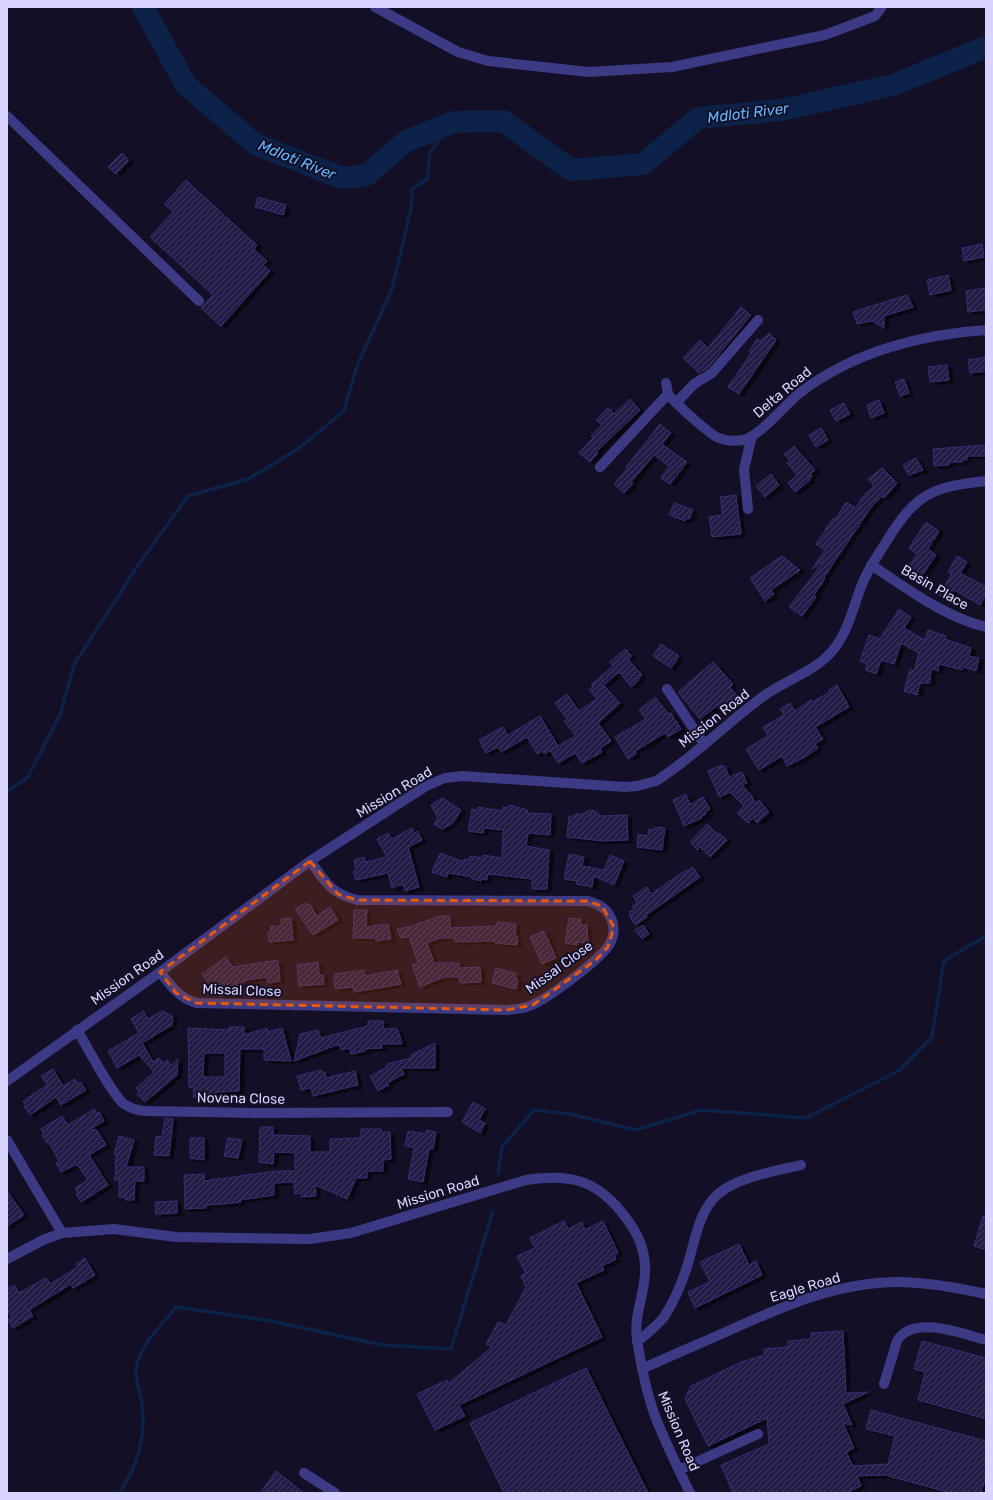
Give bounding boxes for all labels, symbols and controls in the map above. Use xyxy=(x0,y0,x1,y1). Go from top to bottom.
water label: Mdloti River xyxy=(706,99,791,127)
water label: Mdloti River xyxy=(256,136,339,184)
street label: Delta Road xyxy=(750,363,815,422)
street label: Basin Place xyxy=(898,561,972,614)
street label: Mission Road xyxy=(675,685,753,751)
street label: Mission Road xyxy=(353,763,435,822)
street label: Missal Close xyxy=(522,937,596,998)
street label: Mission Road xyxy=(87,946,167,1009)
street label: Missal Close xyxy=(202,981,282,1000)
street label: Novena Close xyxy=(197,1089,285,1108)
street label: Mission Road xyxy=(395,1172,481,1213)
street label: Eagle Road xyxy=(768,1269,842,1306)
street label: Mission Road xyxy=(654,1389,703,1474)

